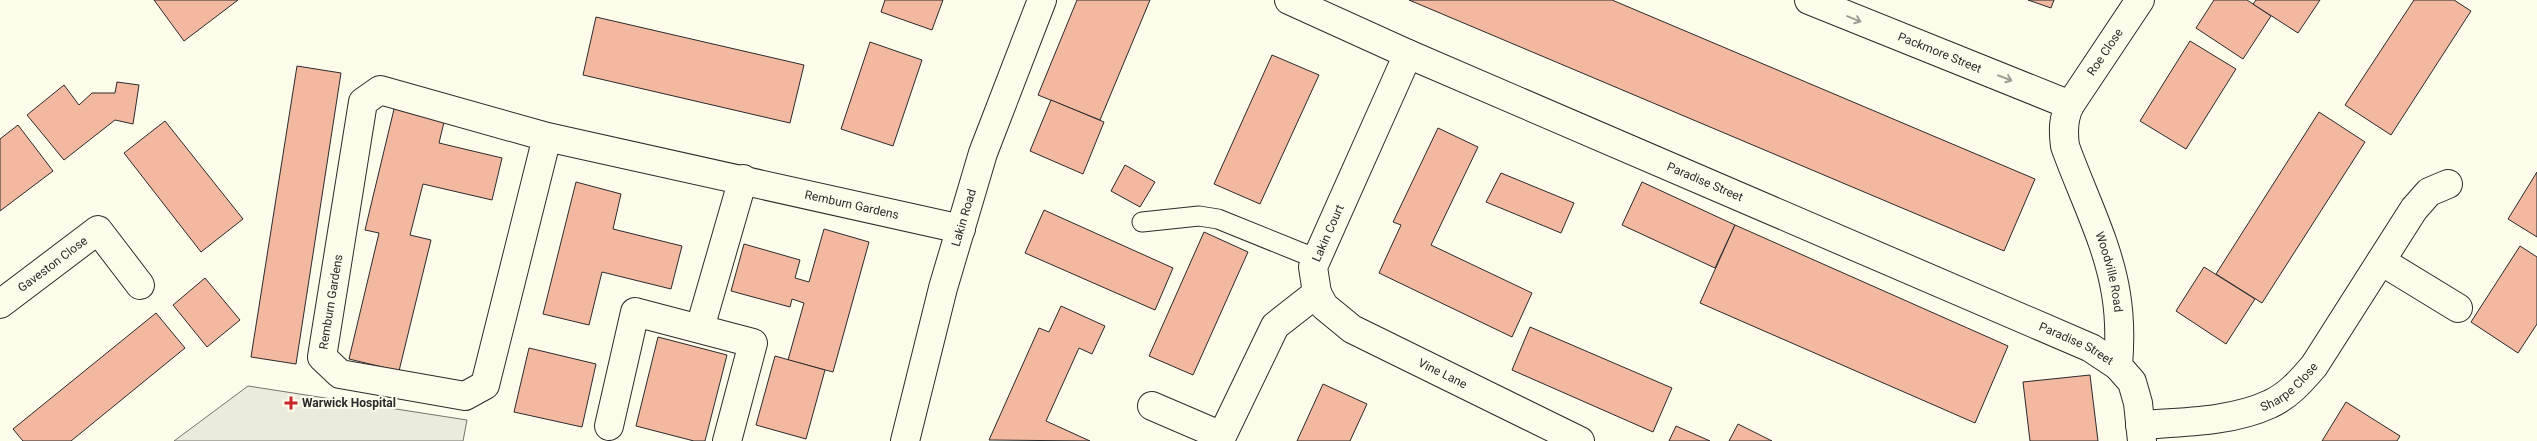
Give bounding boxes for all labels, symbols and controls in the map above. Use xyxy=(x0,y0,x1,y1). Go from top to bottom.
one-way arrow xyxy=(1846,15,1861,24)
street label: Roe Close xyxy=(2084,26,2126,78)
street label: Packmore Street xyxy=(1896,30,1984,76)
one-way arrow xyxy=(1997,74,2012,84)
street label: Paradise Street xyxy=(1665,159,1745,204)
street label: Remburn Gardens xyxy=(803,187,900,222)
street label: Lakin Road xyxy=(949,187,979,248)
street label: Lakin Court xyxy=(1309,202,1347,264)
street label: Woodville Road xyxy=(2092,230,2125,313)
street label: Gaveston Close xyxy=(15,234,90,295)
street label: Remburn Gardens xyxy=(316,253,345,350)
street label: Paradise Street xyxy=(2037,319,2116,368)
street label: Vine Lane xyxy=(1416,356,1469,391)
street label: Sharpe Close xyxy=(2258,360,2321,414)
marker: Warwick Hospital xyxy=(284,396,298,410)
place label: Warwick Hospital xyxy=(302,396,396,410)

